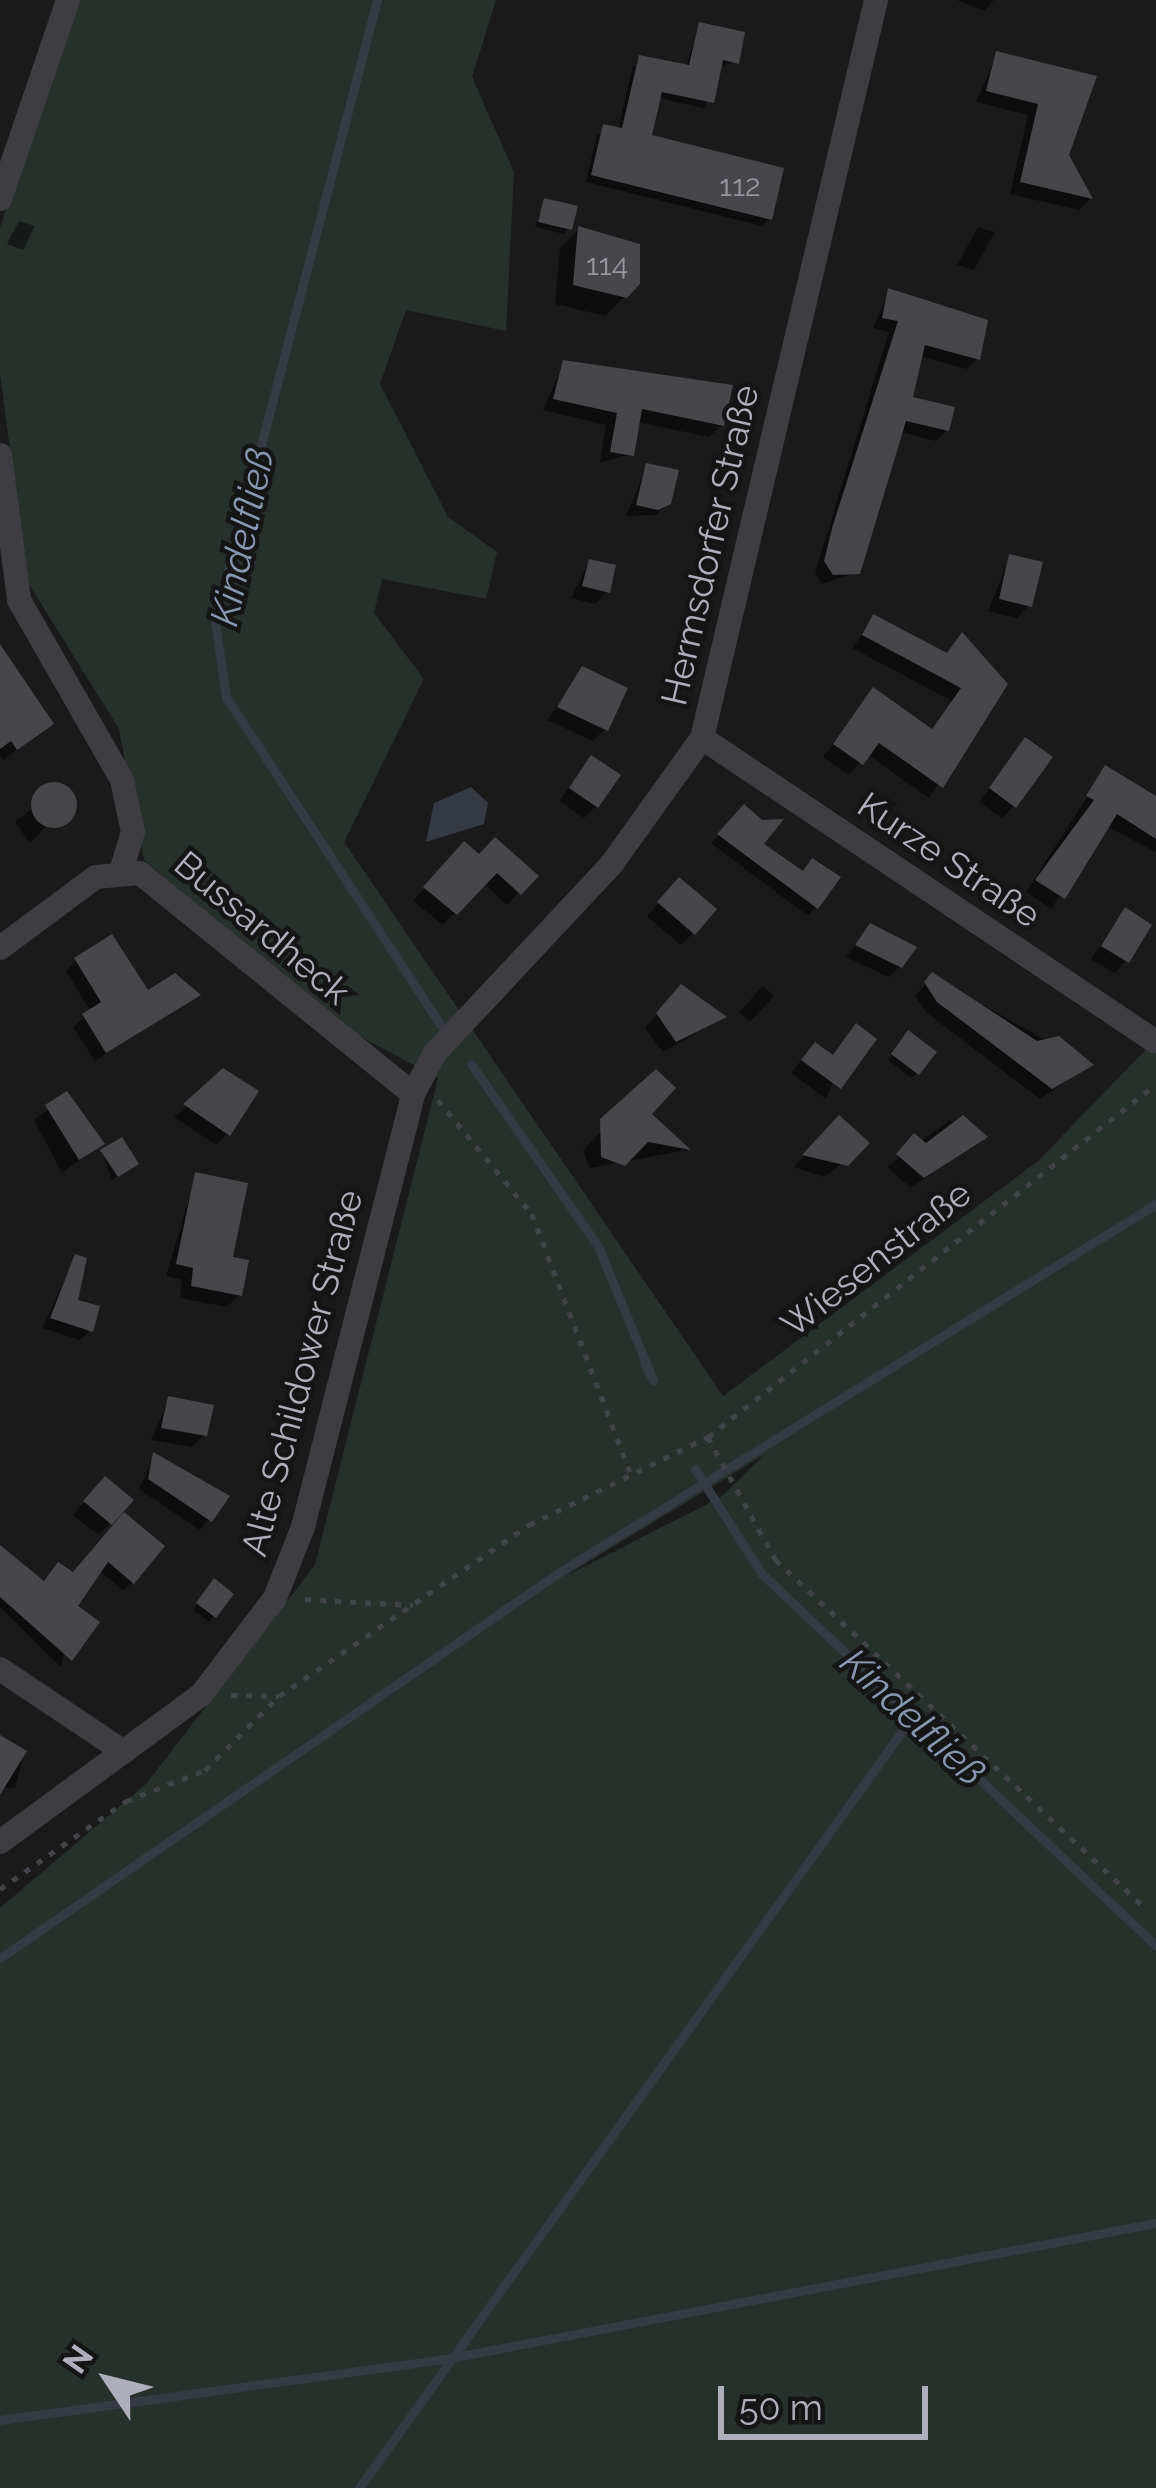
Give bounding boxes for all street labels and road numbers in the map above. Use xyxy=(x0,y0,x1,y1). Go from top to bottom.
street label: Hermsdorfer Straße xyxy=(652,380,768,710)
street label: Kurze Straße xyxy=(850,783,1048,937)
street label: Bussardheck xyxy=(166,842,358,1014)
street label: Wiesenstraße xyxy=(773,1172,979,1346)
street label: Alte Schildower Straße xyxy=(232,1185,372,1561)

